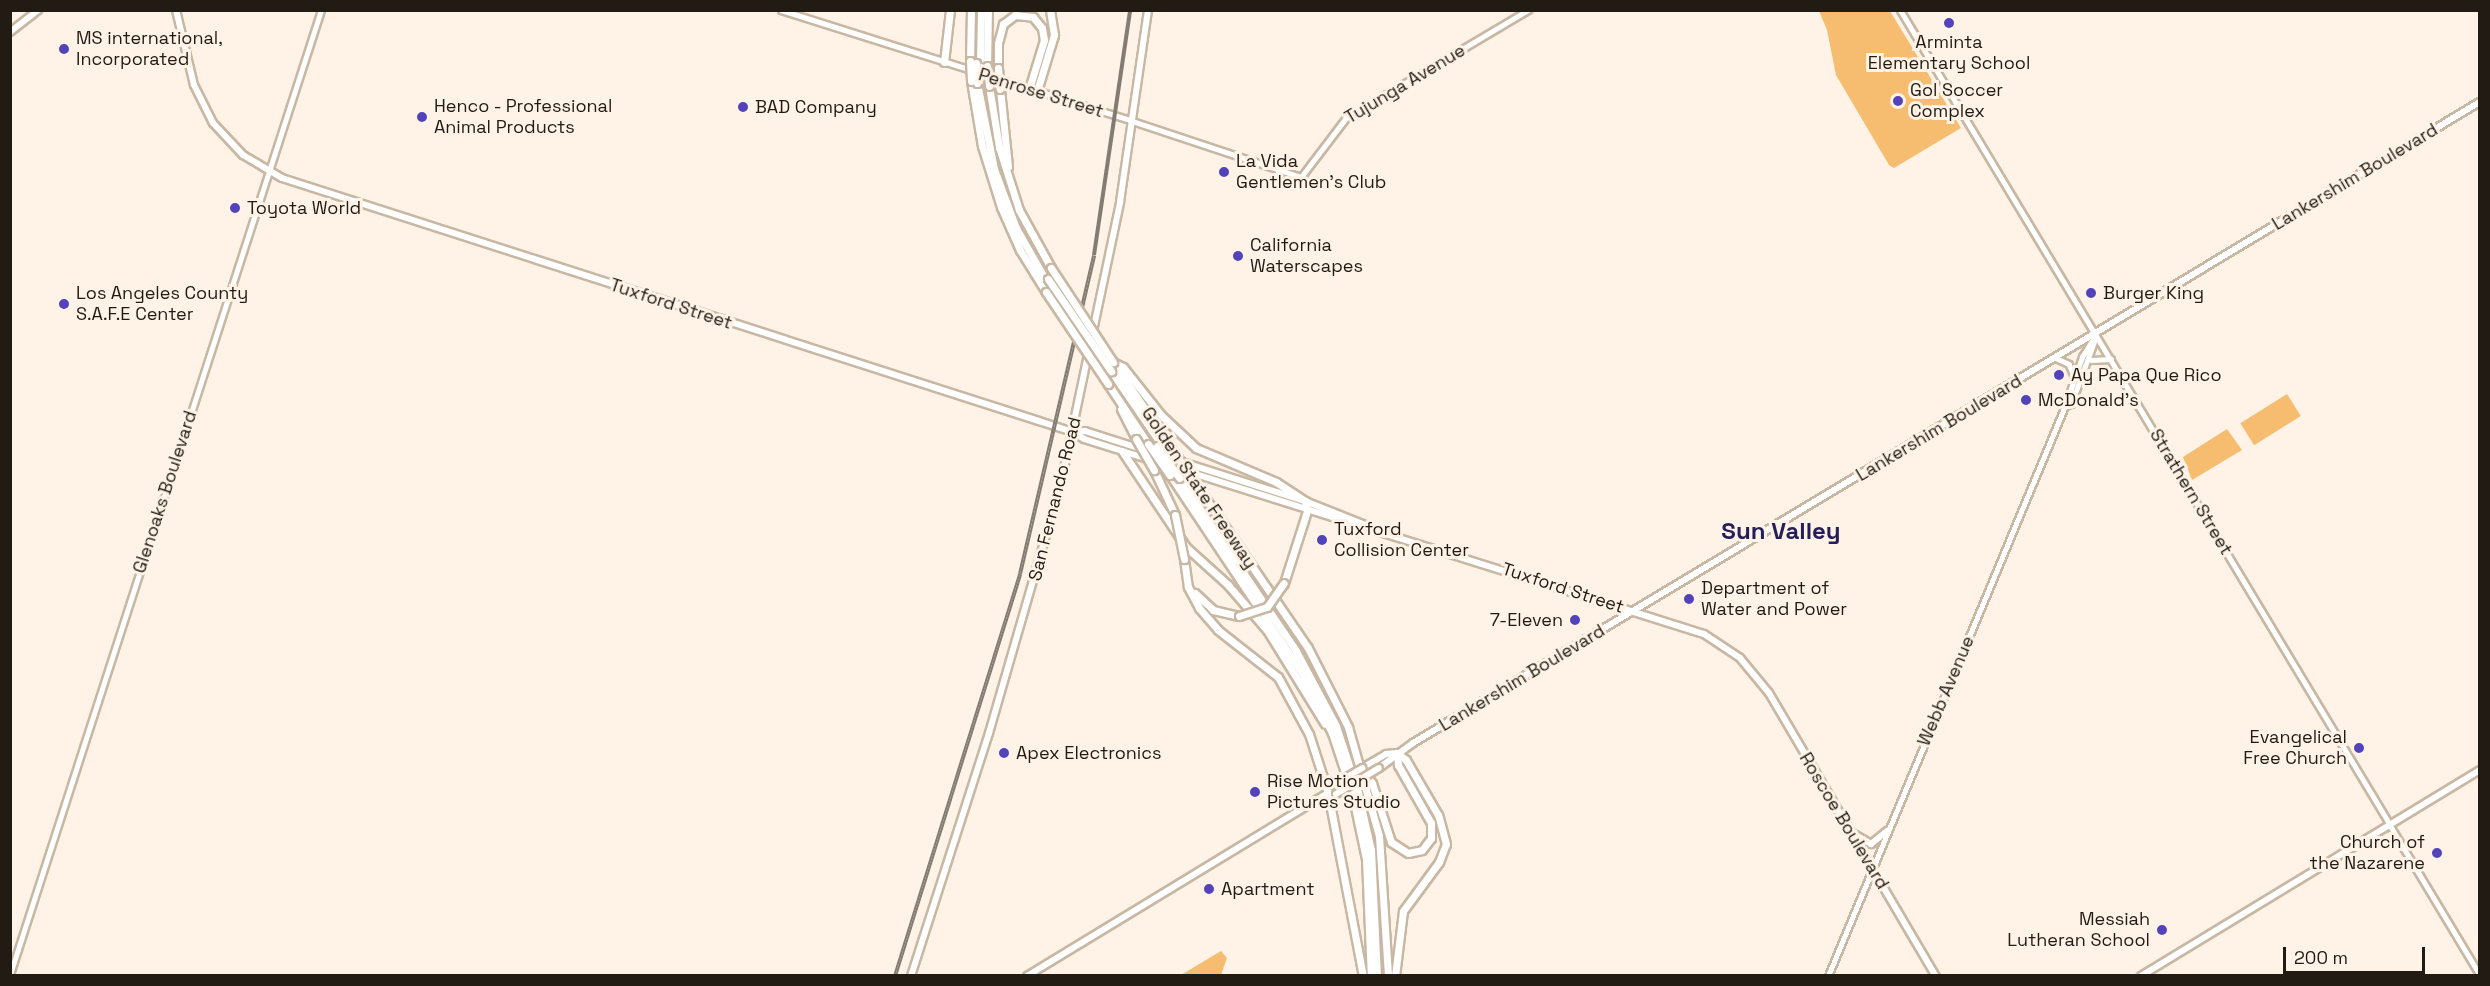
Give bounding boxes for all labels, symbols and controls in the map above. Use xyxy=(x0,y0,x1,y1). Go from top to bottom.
marker: Arminta Elementary School xyxy=(1942,16,1956,30)
place label: MS international, Incorporated xyxy=(76,28,223,70)
place label: Arminta Elementary School xyxy=(1868,32,2030,74)
street label: Tujunga Avenue xyxy=(1341,40,1469,128)
marker: MS international, Incorporated xyxy=(57,42,71,56)
street label: Penrose Street xyxy=(976,64,1106,122)
place label: Gol Soccer Complex xyxy=(1910,80,2003,122)
marker: Gol Soccer Complex xyxy=(1891,94,1905,108)
place label: Henco - Professional Animal Products xyxy=(434,96,613,138)
place label: BAD Company xyxy=(755,96,877,118)
marker: BAD Company xyxy=(736,100,750,114)
marker: Henco - Professional Animal Products xyxy=(415,110,429,124)
street label: Lankershim Boulevard xyxy=(2268,119,2442,235)
place label: La Vida Gentlemen's Club xyxy=(1236,151,1386,194)
marker: La Vida Gentlemen's Club xyxy=(1217,165,1231,179)
place label: Toyota World xyxy=(247,197,361,219)
marker: Toyota World xyxy=(228,201,242,215)
place label: California Waterscapes xyxy=(1250,235,1363,278)
marker: California Waterscapes xyxy=(1231,249,1245,263)
street label: Tuxford Street xyxy=(607,274,735,334)
place label: Burger King xyxy=(2103,282,2204,304)
place label: Los Angeles County S.A.F.E Center xyxy=(76,283,249,326)
marker: Burger King xyxy=(2084,286,2098,300)
marker: Los Angeles County S.A.F.E Center xyxy=(57,297,71,311)
place label: Ay Papa Que Rico xyxy=(2071,364,2222,386)
marker: Ay Papa Que Rico xyxy=(2052,368,2066,382)
street label: Lankershim Boulevard xyxy=(1852,370,2026,486)
place label: McDonald's xyxy=(2038,389,2139,411)
marker: McDonald's xyxy=(2019,393,2033,407)
street label: Golden State Freeway xyxy=(1137,403,1261,573)
street label: Glenoaks Boulevard xyxy=(129,408,201,576)
street label: San Fernando Road xyxy=(1024,415,1086,583)
street label: Strathern Street xyxy=(2145,425,2237,559)
district label: Sun Valley xyxy=(1721,517,1841,545)
place label: Tuxford Collision Center xyxy=(1334,519,1469,562)
marker: Tuxford Collision Center xyxy=(1315,533,1329,547)
street label: Tuxford Street xyxy=(1499,558,1627,618)
place label: Department of Water and Power xyxy=(1701,578,1847,620)
marker: Department of Water and Power xyxy=(1682,592,1696,606)
place label: 7-Eleven xyxy=(1490,609,1563,631)
marker: 7-Eleven xyxy=(1568,613,1582,627)
street label: Lankershim Boulevard xyxy=(1435,620,1609,736)
street label: Webb Avenue xyxy=(1913,633,1979,749)
place label: Evangelical Free Church xyxy=(2243,727,2347,770)
marker: Evangelical Free Church xyxy=(2352,741,2366,755)
place label: Apex Electronics xyxy=(1016,742,1161,764)
marker: Apex Electronics xyxy=(997,746,1011,760)
street label: Roscoe Boulevard xyxy=(1795,749,1893,893)
place label: Rise Motion Pictures Studio xyxy=(1267,771,1401,814)
marker: Rise Motion Pictures Studio xyxy=(1248,785,1262,799)
place label: Church of the Nazarene xyxy=(2310,832,2425,874)
marker: Church of the Nazarene xyxy=(2430,846,2444,860)
place label: Apartment xyxy=(1221,878,1315,900)
marker: Apartment xyxy=(1202,882,1216,896)
place label: Messiah Lutheran School xyxy=(2007,909,2150,952)
marker: Messiah Lutheran School xyxy=(2155,923,2169,937)
scale bar xyxy=(2286,935,2428,973)
text: 200 m xyxy=(2294,946,2348,969)

